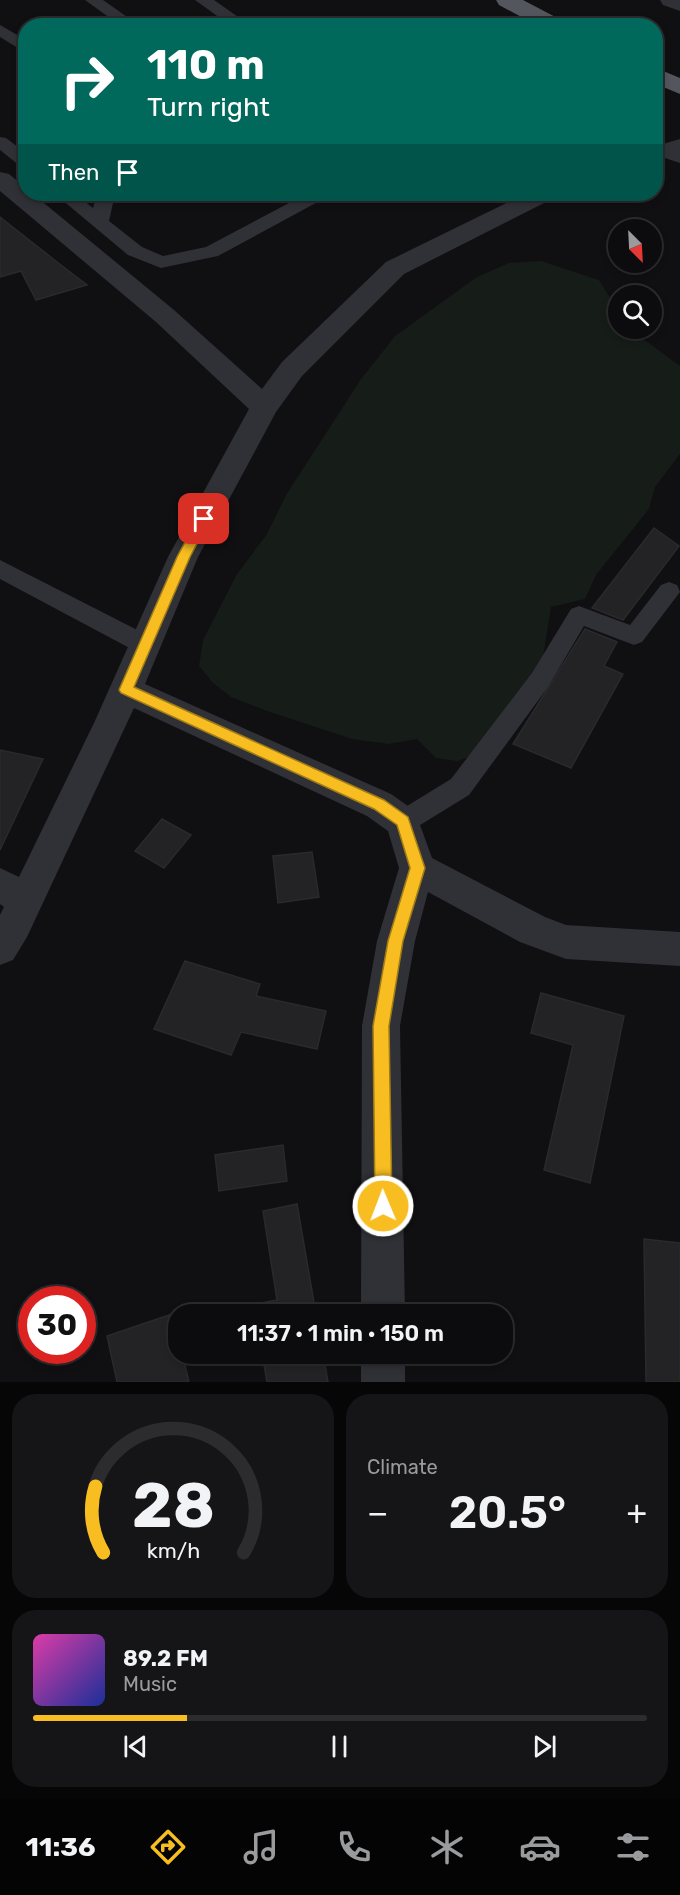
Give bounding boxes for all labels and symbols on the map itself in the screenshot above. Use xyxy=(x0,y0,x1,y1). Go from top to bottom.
north arrow xyxy=(608,219,662,273)
pin xyxy=(178,493,229,544)
position arrow xyxy=(351,1174,415,1238)
speed limit sign: 30 xyxy=(18,1286,96,1364)

